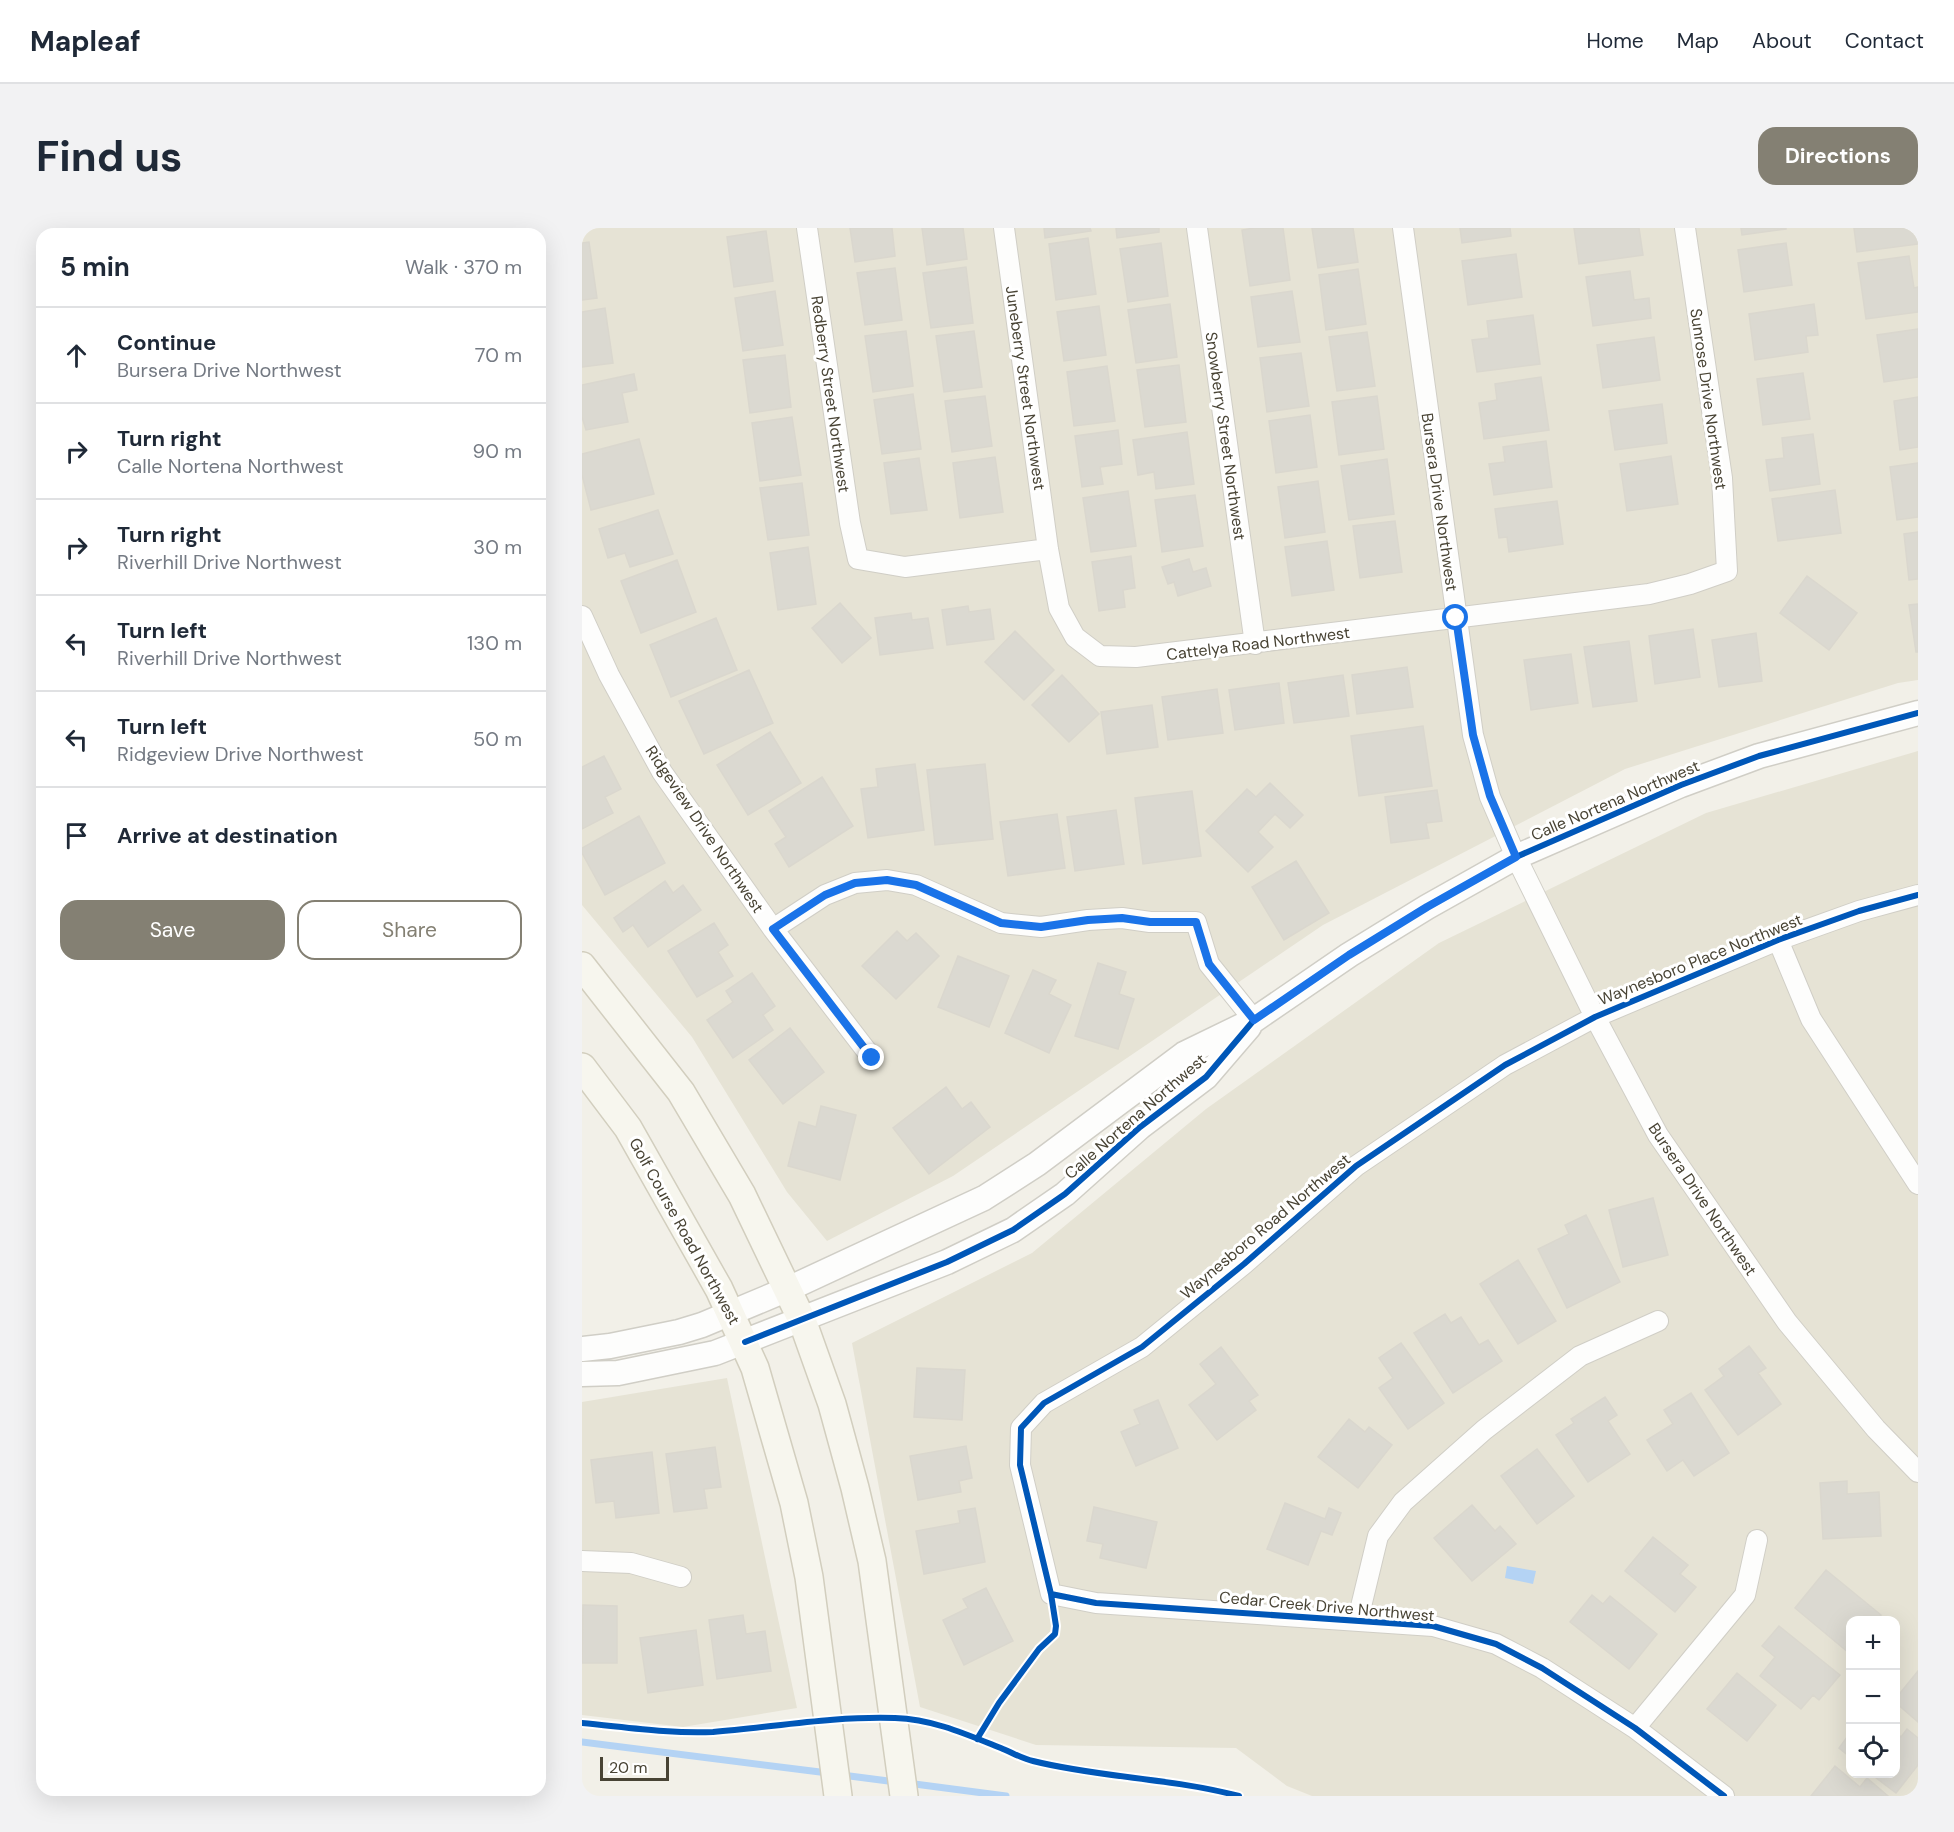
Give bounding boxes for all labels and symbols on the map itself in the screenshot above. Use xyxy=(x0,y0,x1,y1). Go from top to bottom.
street label: Juneberry Street Northwest xyxy=(1001,285,1050,492)
street label: Redberry Street Northwest xyxy=(806,294,855,494)
street label: Sunrose Drive Northwest xyxy=(1685,307,1732,491)
street label: Snowberry Street Northwest xyxy=(1200,330,1251,542)
street label: Bursera Drive Northwest xyxy=(1417,412,1462,593)
route start xyxy=(1442,604,1468,630)
street label: Cattelya Road Northwest xyxy=(1165,622,1351,665)
street label: Ridgeview Drive Northwest xyxy=(641,742,768,917)
street label: Calle Nortena Northwest xyxy=(1528,755,1703,846)
street label: Waynesboro Place Northwest xyxy=(1595,909,1805,1010)
route end xyxy=(858,1044,884,1070)
street label: Calle Nortena Northwest xyxy=(1060,1049,1211,1184)
street label: Bursera Drive Northwest xyxy=(1644,1119,1762,1280)
street label: Golf Course Road Northwest xyxy=(624,1134,745,1328)
street label: Waynesboro Road Northwest xyxy=(1176,1149,1355,1304)
street label: Cedar Creek Drive Northwest xyxy=(1218,1587,1436,1626)
scale bar xyxy=(600,1754,669,1782)

